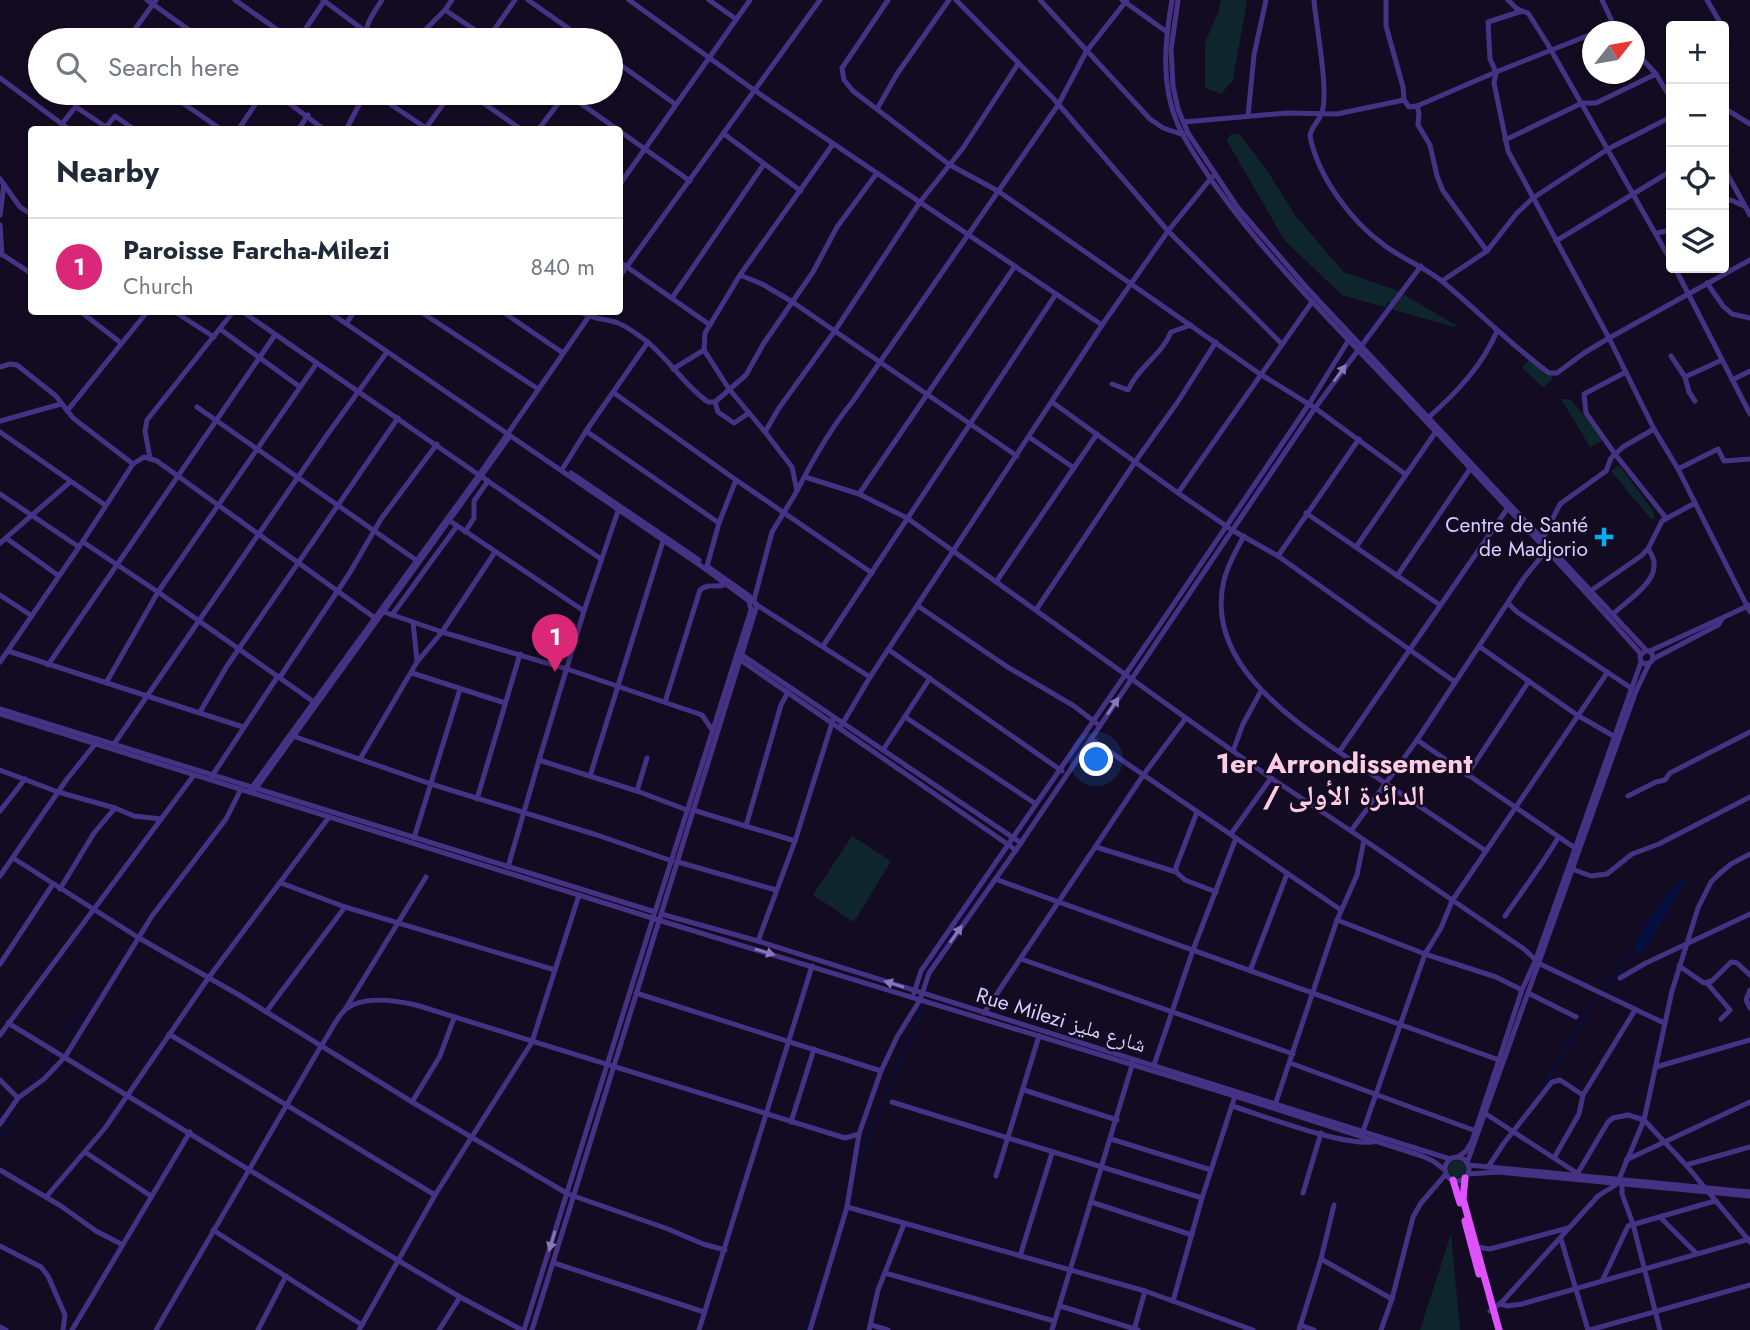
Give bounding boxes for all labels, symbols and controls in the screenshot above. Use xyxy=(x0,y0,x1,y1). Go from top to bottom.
north arrow xyxy=(1582,21,1645,84)
map controls xyxy=(1666,21,1729,273)
button: + xyxy=(1666,21,1729,84)
search box xyxy=(28,28,623,105)
icon: search xyxy=(52,48,90,86)
text: Search here xyxy=(108,48,240,86)
button: − xyxy=(1666,84,1729,147)
button: locate xyxy=(1666,147,1729,210)
text: Nearby xyxy=(56,150,159,193)
button: layers xyxy=(1666,210,1729,273)
text: Paroisse Farcha-Milezi xyxy=(123,231,390,269)
text: 1 xyxy=(73,250,85,284)
text: 840 m xyxy=(530,250,595,284)
text: Church xyxy=(123,269,194,303)
one-way arrow xyxy=(1333,364,1347,382)
place label: Centre de Santé de Madjorio xyxy=(1445,510,1588,564)
marker: Centre de Santé de Madjorio xyxy=(1594,527,1614,547)
pin: 1 xyxy=(532,614,578,672)
one-way arrow xyxy=(1106,697,1120,715)
your location xyxy=(1079,742,1113,776)
district label: 1er Arrondissement / الدائرة الأولى xyxy=(1216,743,1472,816)
one-way arrow xyxy=(949,925,963,943)
one-way arrow xyxy=(755,948,776,958)
one-way arrow xyxy=(884,978,905,988)
street label: Rue Milezi شارع مليز xyxy=(972,980,1150,1060)
one-way arrow xyxy=(546,1231,556,1252)

